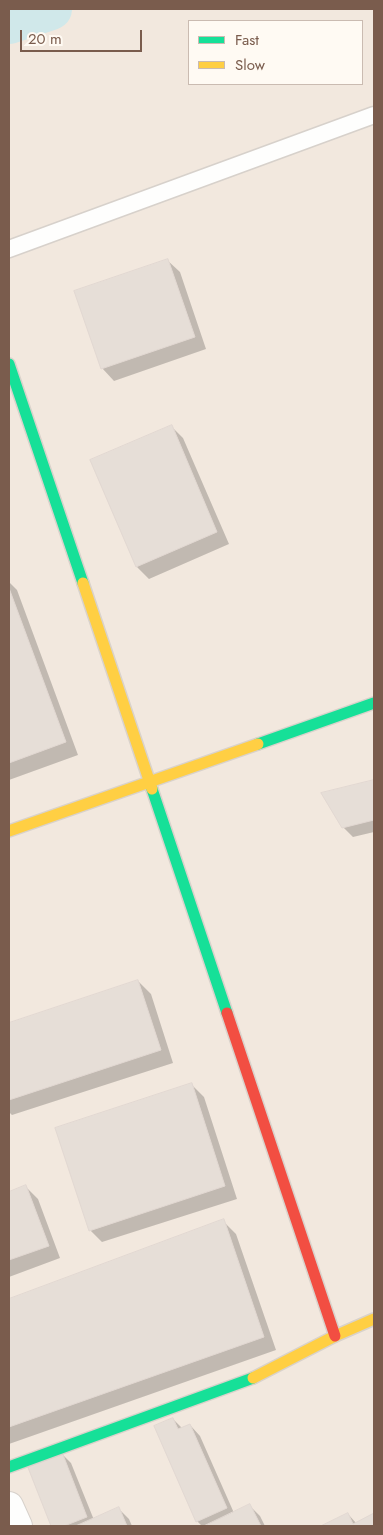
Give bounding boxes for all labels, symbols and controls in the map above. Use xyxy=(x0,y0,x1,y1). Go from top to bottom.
scale bar xyxy=(22,20,145,52)
legend xyxy=(188,20,363,85)
text: 20 m xyxy=(28,28,62,50)
text: Fast xyxy=(235,29,259,51)
text: Slow xyxy=(235,54,265,76)

